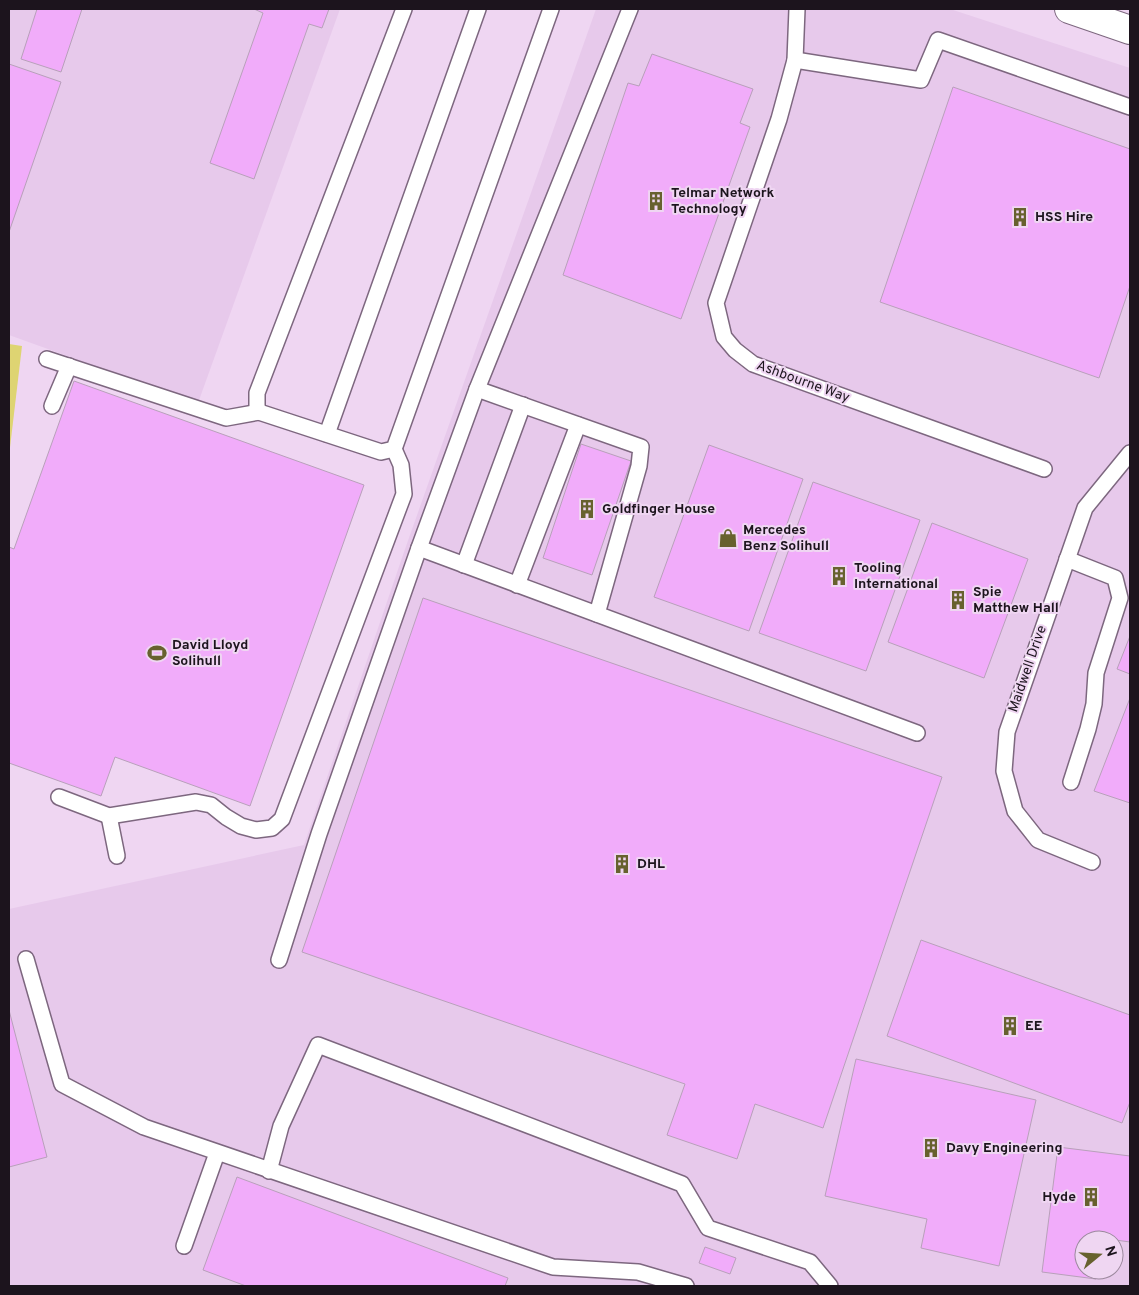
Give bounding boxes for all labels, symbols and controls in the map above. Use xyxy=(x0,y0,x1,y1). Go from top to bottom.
place label: Telmar Network Technology xyxy=(671,185,775,218)
building icon: Telmar Network Technology xyxy=(645,190,667,212)
building icon: HSS Hire xyxy=(1009,206,1031,228)
place label: HSS Hire xyxy=(1035,209,1093,226)
street label: Ashbourne Way xyxy=(754,357,852,407)
building icon: Goldfinger House xyxy=(576,498,598,520)
place label: Goldfinger House xyxy=(602,501,715,518)
place label: Mercedes Benz Solihull xyxy=(743,522,829,555)
shop icon: Mercedes Benz Solihull xyxy=(717,527,739,549)
place label: Tooling International xyxy=(854,560,938,593)
building icon: Tooling International xyxy=(828,565,850,587)
place label: Spie Matthew Hall xyxy=(973,584,1059,617)
building icon: Spie Matthew Hall xyxy=(947,589,969,611)
street label: Maidwell Drive xyxy=(1005,623,1051,715)
place label: David Lloyd Solihull xyxy=(172,637,248,670)
sports icon: David Lloyd Solihull xyxy=(146,642,168,664)
building icon: DHL xyxy=(611,853,633,875)
place label: DHL xyxy=(637,856,665,873)
building icon: EE xyxy=(999,1015,1021,1037)
place label: EE xyxy=(1025,1018,1043,1035)
building icon: Davy Engineering xyxy=(920,1137,942,1159)
place label: Davy Engineering xyxy=(946,1140,1062,1157)
building icon: Hyde xyxy=(1080,1186,1102,1208)
place label: Hyde xyxy=(1042,1189,1076,1206)
north arrow xyxy=(1074,1230,1124,1280)
text: N xyxy=(1100,1244,1120,1259)

